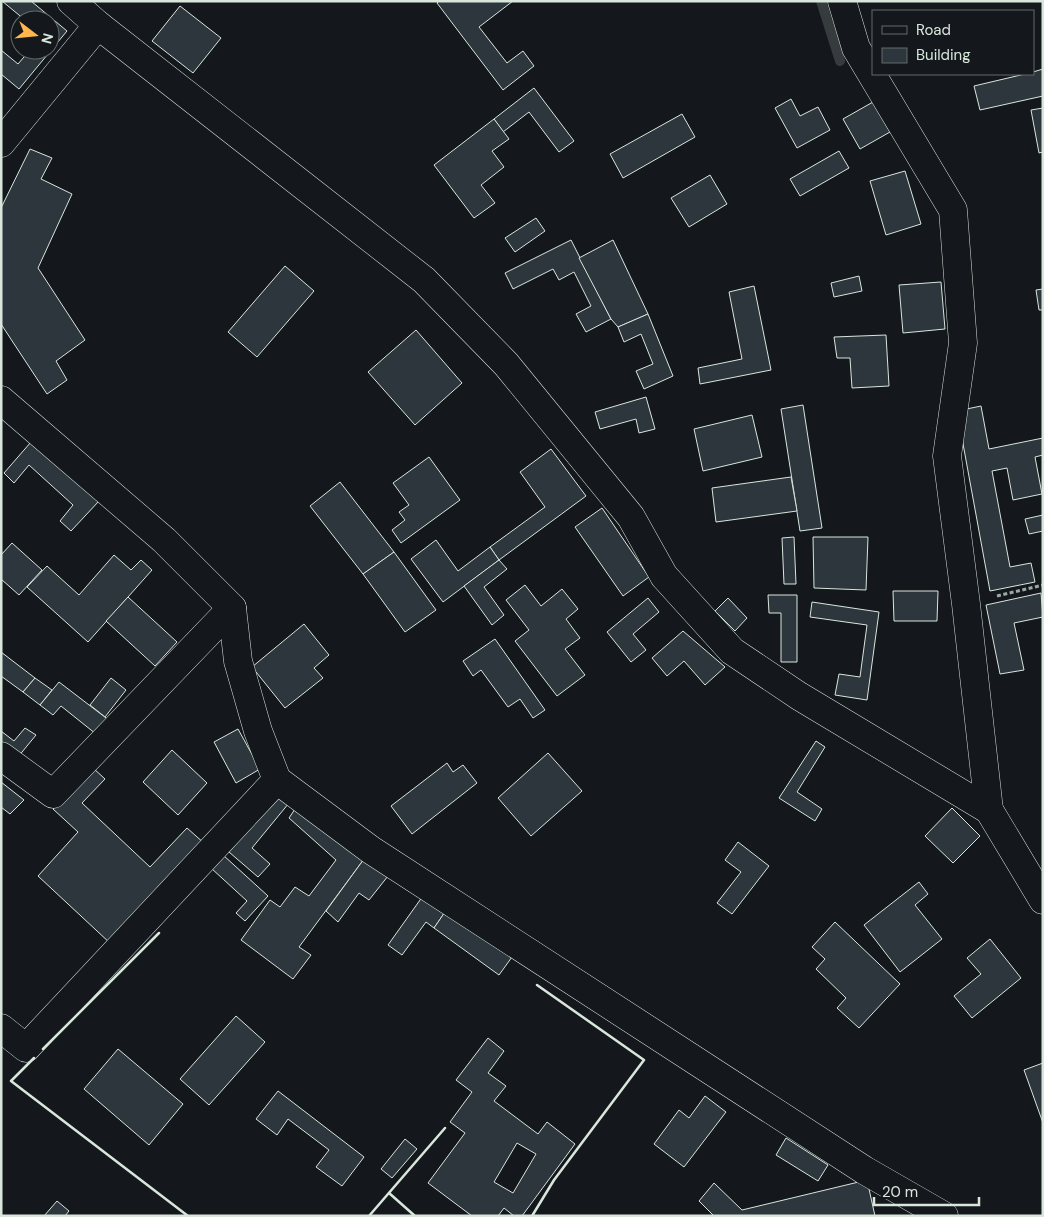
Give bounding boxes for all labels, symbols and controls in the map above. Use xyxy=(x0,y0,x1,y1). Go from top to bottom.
north arrow xyxy=(10,10,60,60)
legend xyxy=(872,10,1034,75)
text: Road xyxy=(916,20,951,40)
text: N xyxy=(37,31,58,46)
text: Building xyxy=(916,45,971,65)
scale bar xyxy=(874,1174,979,1206)
text: 20 m xyxy=(882,1182,918,1202)

